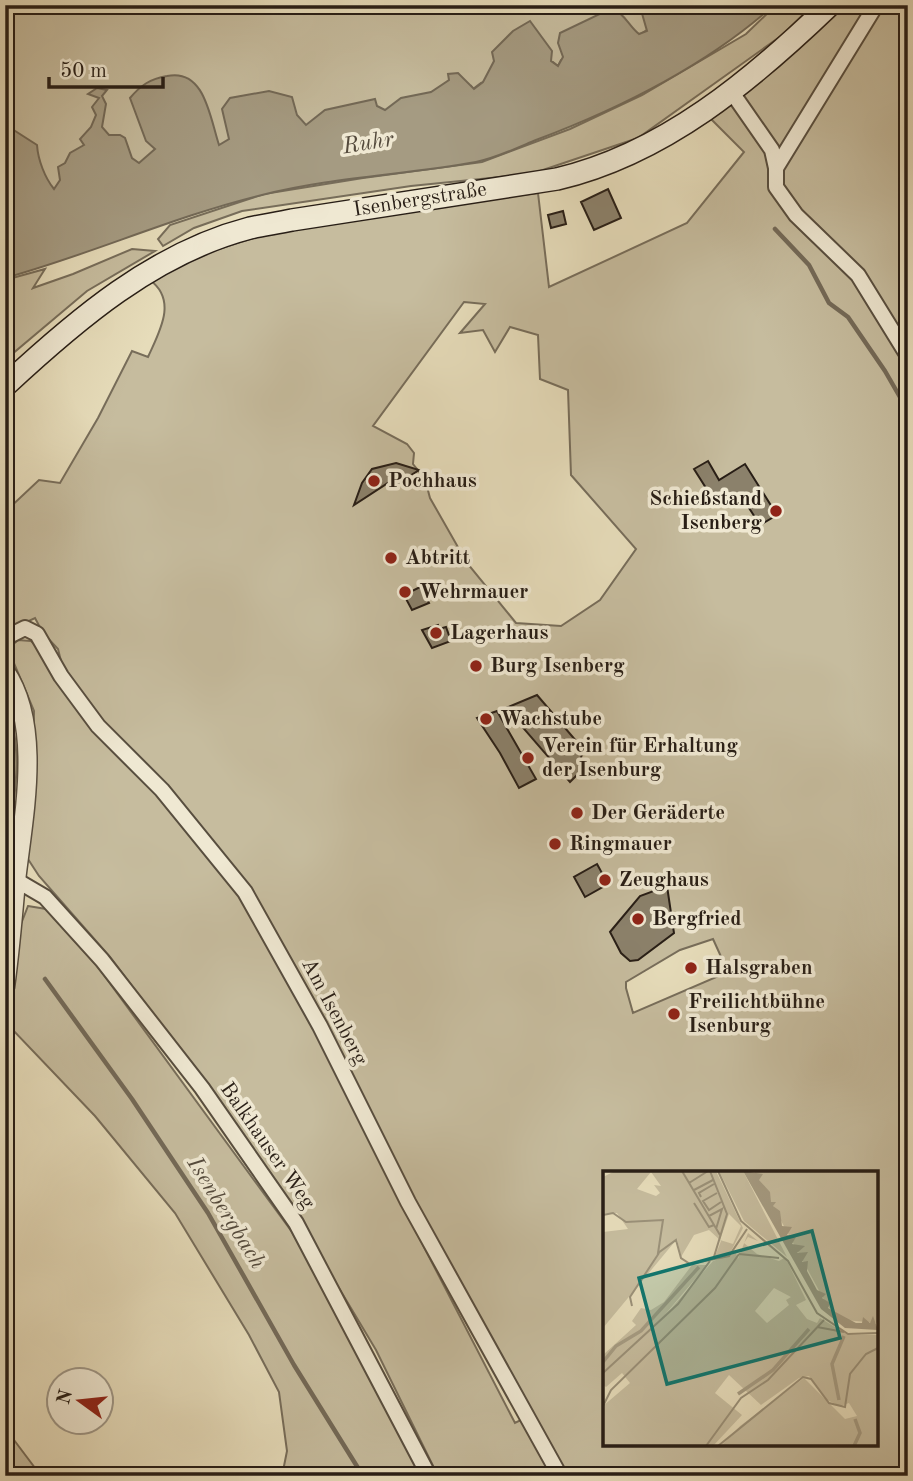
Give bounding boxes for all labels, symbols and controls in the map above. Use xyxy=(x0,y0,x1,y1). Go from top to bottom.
scale bar xyxy=(49,46,163,90)
text: 50 m xyxy=(60,61,107,82)
water label: Ruhr xyxy=(340,127,396,159)
street label: Isenbergstraße xyxy=(352,179,488,221)
place label: Pochhaus xyxy=(388,471,477,492)
marker: Pochhaus xyxy=(366,473,382,489)
place label: Schießstand Isenberg xyxy=(649,489,762,534)
marker: Schießstand Isenberg xyxy=(768,503,784,519)
place label: Abtritt xyxy=(405,548,471,569)
marker: Abtritt xyxy=(383,550,399,566)
place label: Wehrmauer xyxy=(419,582,528,603)
marker: Wehrmauer xyxy=(397,584,413,600)
place label: Lagerhaus xyxy=(450,623,548,644)
marker: Lagerhaus xyxy=(428,625,444,641)
place label: Burg Isenberg xyxy=(490,656,625,677)
marker: Burg Isenberg xyxy=(468,658,484,674)
place label: Wachstube xyxy=(500,709,602,730)
marker: Wachstube xyxy=(478,711,494,727)
place label: Verein für Erhaltung der Isenburg xyxy=(542,736,738,781)
marker: Verein für Erhaltung der Isenburg xyxy=(520,750,536,766)
place label: Der Geräderte xyxy=(591,803,725,824)
marker: Der Geräderte xyxy=(569,805,585,821)
place label: Ringmauer xyxy=(569,834,672,855)
marker: Ringmauer xyxy=(547,836,563,852)
place label: Zeughaus xyxy=(619,870,709,891)
marker: Zeughaus xyxy=(597,872,613,888)
place label: Bergfried xyxy=(652,909,741,930)
marker: Bergfried xyxy=(630,911,646,927)
street label: Am Isenberg xyxy=(297,955,371,1069)
place label: Halsgraben xyxy=(705,958,813,979)
marker: Halsgraben xyxy=(683,960,699,976)
place label: Freilichtbühne Isenburg xyxy=(688,992,825,1037)
marker: Freilichtbühne Isenburg xyxy=(666,1006,682,1022)
street label: Balkhauser Weg xyxy=(216,1079,319,1214)
water label: Isenbergbach xyxy=(181,1152,270,1274)
inset map xyxy=(603,1171,878,1446)
north arrow xyxy=(46,1366,116,1436)
text: N xyxy=(55,1387,77,1407)

